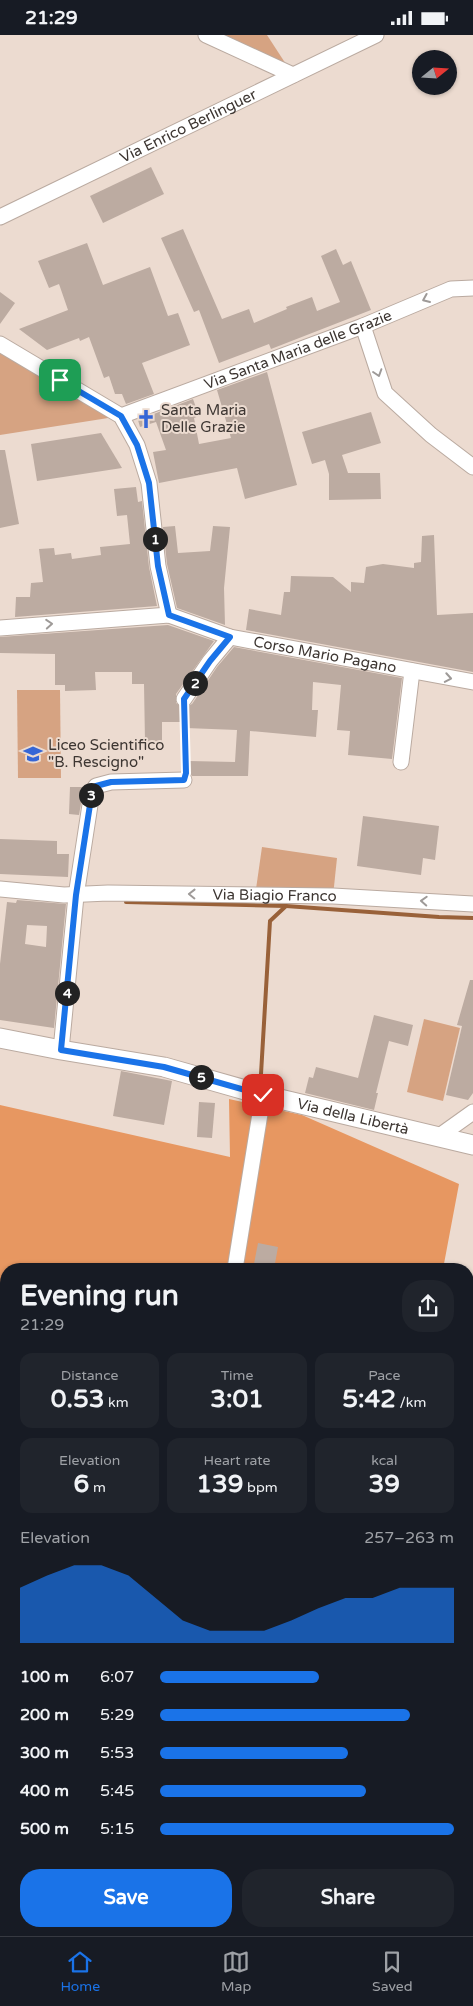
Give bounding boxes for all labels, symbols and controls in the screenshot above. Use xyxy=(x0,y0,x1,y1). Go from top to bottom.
text: 21:29 xyxy=(25,7,78,29)
north arrow xyxy=(412,50,458,95)
map controls xyxy=(412,50,457,95)
street label: Via Enrico Berlinguer xyxy=(117,85,260,167)
one-way arrow xyxy=(422,293,431,304)
street label: Via Santa Maria delle Grazie xyxy=(202,306,394,393)
pin xyxy=(39,359,81,401)
icon: arrive xyxy=(46,366,74,394)
one-way arrow xyxy=(373,368,383,376)
place label: Santa Maria Delle Grazie xyxy=(161,401,247,436)
church icon: Santa Maria Delle Grazie xyxy=(135,408,157,430)
pin: 1 xyxy=(142,527,168,551)
text: 1 xyxy=(151,531,160,548)
one-way arrow xyxy=(45,619,53,630)
street label: Corso Mario Pagano xyxy=(252,633,398,677)
pin: 2 xyxy=(182,671,208,695)
one-way arrow xyxy=(444,672,453,682)
text: 2 xyxy=(191,675,200,692)
place label: Liceo Scientifico "B. Rescigno" xyxy=(48,736,164,771)
school or university icon: Liceo Scientifico "B. Rescigno" xyxy=(22,743,44,765)
pin: 3 xyxy=(78,783,104,807)
text: 3 xyxy=(87,787,96,804)
street label: Via Biagio Franco xyxy=(212,885,337,905)
one-way arrow xyxy=(188,889,196,900)
one-way arrow xyxy=(420,896,428,907)
pin: 4 xyxy=(54,981,80,1005)
text: 4 xyxy=(63,985,72,1002)
pin: 5 xyxy=(188,1065,214,1089)
text: 5 xyxy=(197,1069,206,1086)
pin xyxy=(242,1074,284,1116)
icon: check xyxy=(249,1081,277,1109)
street label: Via della Libertà xyxy=(295,1094,411,1138)
text: Evening run xyxy=(20,1279,179,1313)
button: share xyxy=(402,1280,454,1332)
text: 21:29 xyxy=(20,1315,64,1335)
text: Distance xyxy=(61,1367,118,1384)
text: Time xyxy=(221,1367,253,1384)
text: Pace xyxy=(368,1367,400,1384)
text: 0.53 xyxy=(51,1384,104,1414)
text: 3:01 xyxy=(210,1384,264,1414)
text: 5:42 xyxy=(342,1384,396,1414)
text: km xyxy=(104,1394,129,1411)
text: /km xyxy=(396,1394,426,1411)
text: Elevation xyxy=(59,1452,120,1469)
text: Heart rate xyxy=(204,1452,270,1469)
text: kcal xyxy=(371,1452,397,1469)
text: 6 xyxy=(74,1469,89,1499)
text: 139 xyxy=(196,1469,243,1499)
text: 39 xyxy=(369,1469,400,1499)
text: m xyxy=(89,1479,106,1496)
text: bpm xyxy=(243,1479,278,1496)
text: Elevation xyxy=(20,1528,90,1548)
text: 257–263 m xyxy=(364,1528,454,1548)
text: 100 m xyxy=(20,1667,69,1687)
text: 6:07 xyxy=(100,1667,134,1687)
text: 200 m xyxy=(20,1705,69,1725)
text: 5:29 xyxy=(100,1705,134,1725)
text: 300 m xyxy=(20,1743,69,1763)
text: 5:53 xyxy=(100,1743,134,1763)
text: 400 m xyxy=(20,1781,69,1801)
text: 5:45 xyxy=(100,1781,134,1801)
text: 500 m xyxy=(20,1819,69,1839)
text: 5:15 xyxy=(100,1819,134,1839)
button: Save xyxy=(20,1869,232,1927)
button: Share xyxy=(242,1869,454,1927)
tab: Home xyxy=(60,1948,100,1995)
tab: Map xyxy=(221,1948,251,1995)
tab: Saved xyxy=(372,1948,413,1995)

